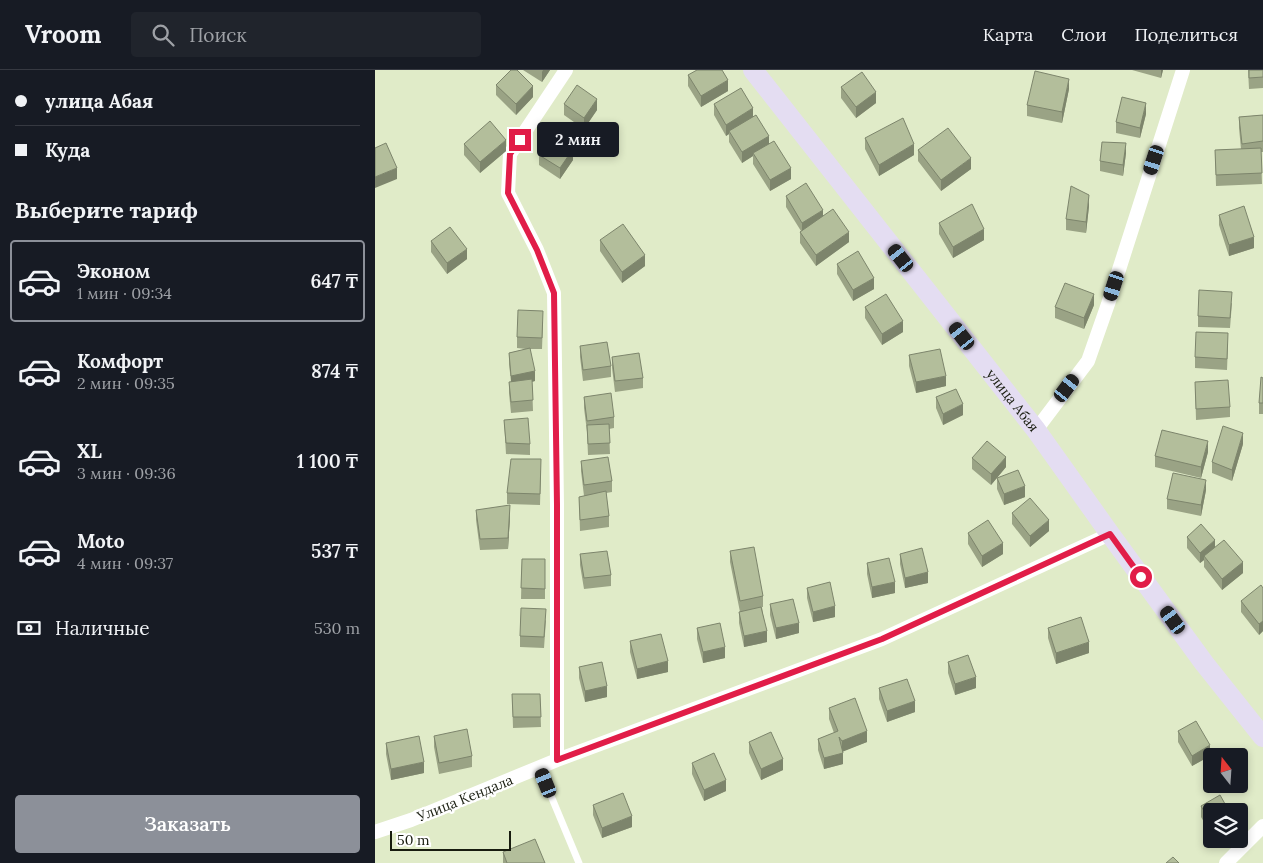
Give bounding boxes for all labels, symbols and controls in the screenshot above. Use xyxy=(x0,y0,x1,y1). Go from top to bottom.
search box xyxy=(131,12,481,57)
text: Vroom xyxy=(25,19,101,50)
icon: search xyxy=(149,21,177,49)
text: Поиск xyxy=(189,23,247,47)
text: Карта xyxy=(983,23,1033,46)
text: Слои xyxy=(1061,23,1106,46)
text: Поделиться xyxy=(1134,23,1238,46)
text: улица Абая xyxy=(45,89,153,113)
callout: 2 мин xyxy=(537,122,620,158)
route end xyxy=(509,129,531,151)
text: 2 мин xyxy=(555,129,601,149)
text: Куда xyxy=(45,138,90,162)
car xyxy=(1142,143,1165,177)
text: Выберите тариф xyxy=(15,196,198,224)
car xyxy=(885,242,916,274)
icon: car xyxy=(17,259,62,304)
text: Эконом xyxy=(77,259,150,283)
text: 647 ₸ xyxy=(311,269,358,293)
car xyxy=(1102,269,1125,303)
text: 1 мин · 09:34 xyxy=(77,283,172,303)
car xyxy=(946,320,977,352)
icon: car xyxy=(17,349,62,394)
text: Комфорт xyxy=(77,349,163,373)
text: 874 ₸ xyxy=(311,359,358,383)
street label: улица Абая xyxy=(982,365,1043,435)
car xyxy=(1051,372,1082,404)
text: 2 мин · 09:35 xyxy=(77,373,175,393)
icon: car xyxy=(17,439,62,484)
text: XL xyxy=(77,439,102,463)
text: 1 100 ₸ xyxy=(297,449,358,473)
text: 3 мин · 09:36 xyxy=(77,463,176,483)
icon: car xyxy=(17,529,62,574)
text: Moto xyxy=(77,529,124,553)
text: 537 ₸ xyxy=(311,539,358,563)
text: 4 мин · 09:37 xyxy=(77,553,173,573)
route start xyxy=(1130,566,1152,588)
car xyxy=(1158,603,1187,637)
icon: cash xyxy=(15,614,43,642)
text: Наличные xyxy=(55,616,149,640)
text: 530 m xyxy=(314,618,360,638)
north arrow xyxy=(1203,748,1247,792)
map controls xyxy=(1203,748,1248,848)
car xyxy=(533,766,558,800)
street label: Улица Кендала xyxy=(414,771,516,826)
button: Заказать xyxy=(15,795,360,853)
button: layers xyxy=(1203,803,1248,848)
scale bar xyxy=(390,828,511,851)
text: 50 m xyxy=(397,831,430,849)

